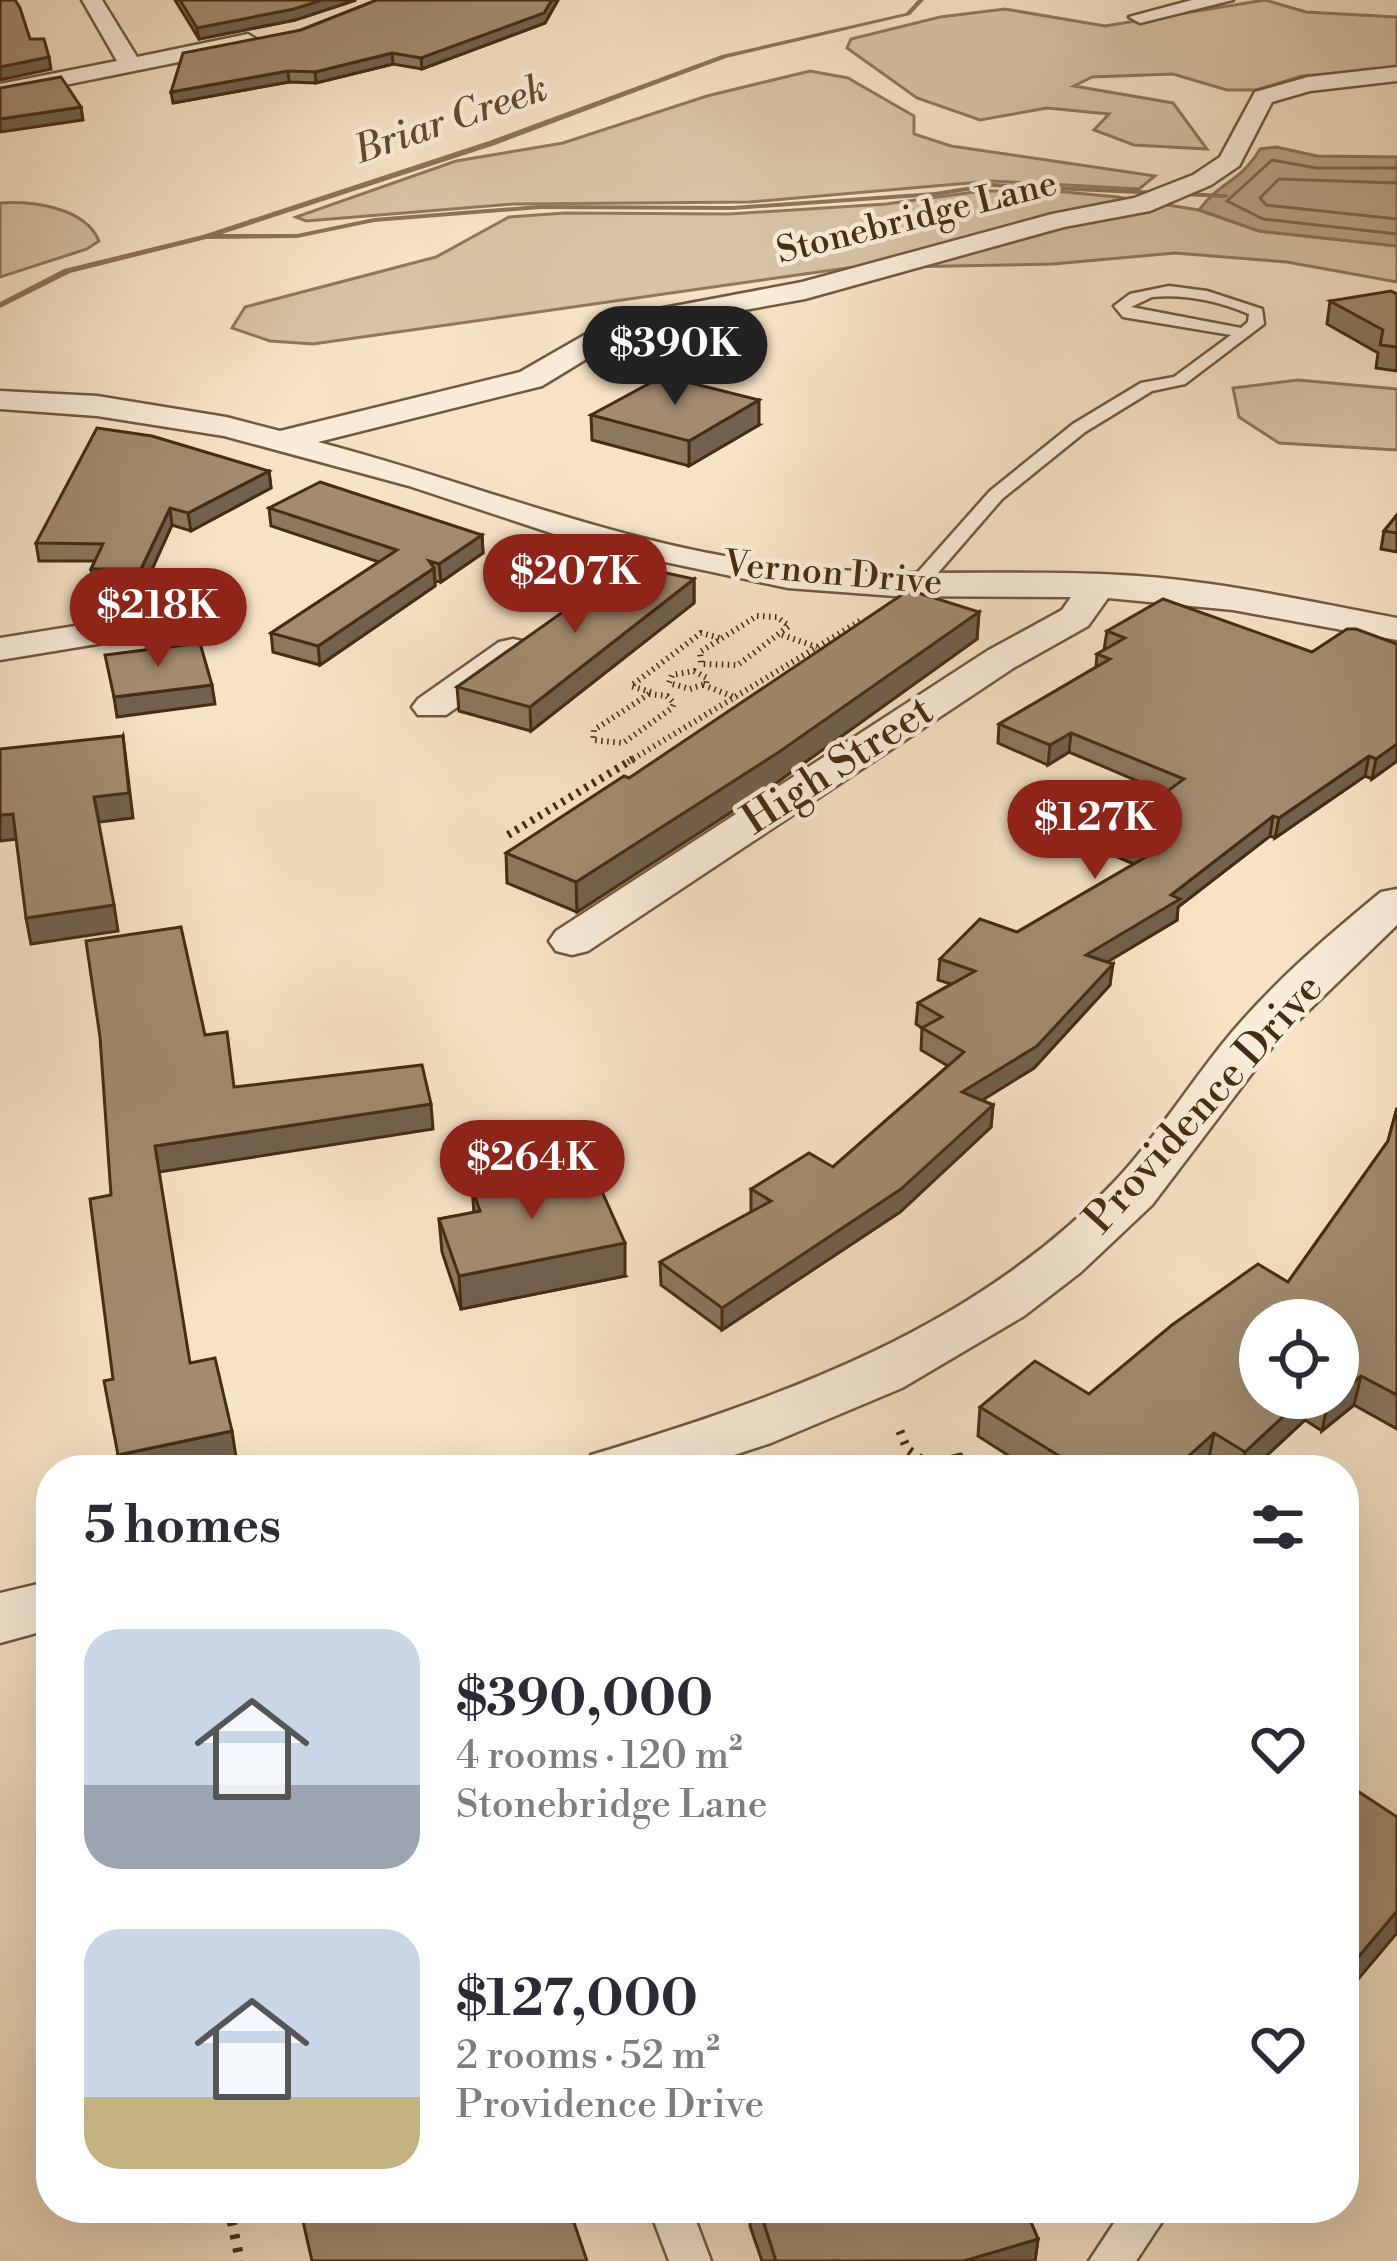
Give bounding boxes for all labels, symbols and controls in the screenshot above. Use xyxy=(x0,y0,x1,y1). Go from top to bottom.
water label: Briar Creek xyxy=(347,64,554,176)
street label: Stonebridge Lane xyxy=(772,161,1062,275)
pin: $390K xyxy=(591,306,759,408)
text: $390K xyxy=(609,320,741,369)
pin: $207K xyxy=(491,534,659,636)
street label: Vernon Drive xyxy=(721,542,944,606)
text: $207K xyxy=(510,548,640,597)
pin: $218K xyxy=(74,568,242,670)
text: $218K xyxy=(97,582,219,631)
street label: High Street xyxy=(733,685,944,848)
pin: $127K xyxy=(1011,780,1179,882)
text: $127K xyxy=(1034,794,1156,843)
street label: Providence Drive xyxy=(1073,963,1335,1245)
pin: $264K xyxy=(448,1120,616,1222)
text: $264K xyxy=(467,1134,597,1183)
map controls xyxy=(1239,1299,1359,1419)
button: locate xyxy=(1239,1299,1359,1419)
icon: filters xyxy=(1245,1494,1311,1560)
text: 5 homes xyxy=(84,1495,281,1559)
text: $390,000 xyxy=(456,1668,713,1732)
icon: home xyxy=(180,1677,324,1821)
icon: heart xyxy=(1245,1716,1311,1782)
text: 4 rooms · 120 m² xyxy=(456,1732,743,1781)
text: Stonebridge Lane xyxy=(456,1781,767,1830)
text: $127,000 xyxy=(456,1968,698,2032)
icon: home xyxy=(180,1977,324,2121)
icon: heart xyxy=(1245,2016,1311,2082)
text: 2 rooms · 52 m² xyxy=(456,2032,720,2081)
text: Providence Drive xyxy=(456,2081,764,2130)

